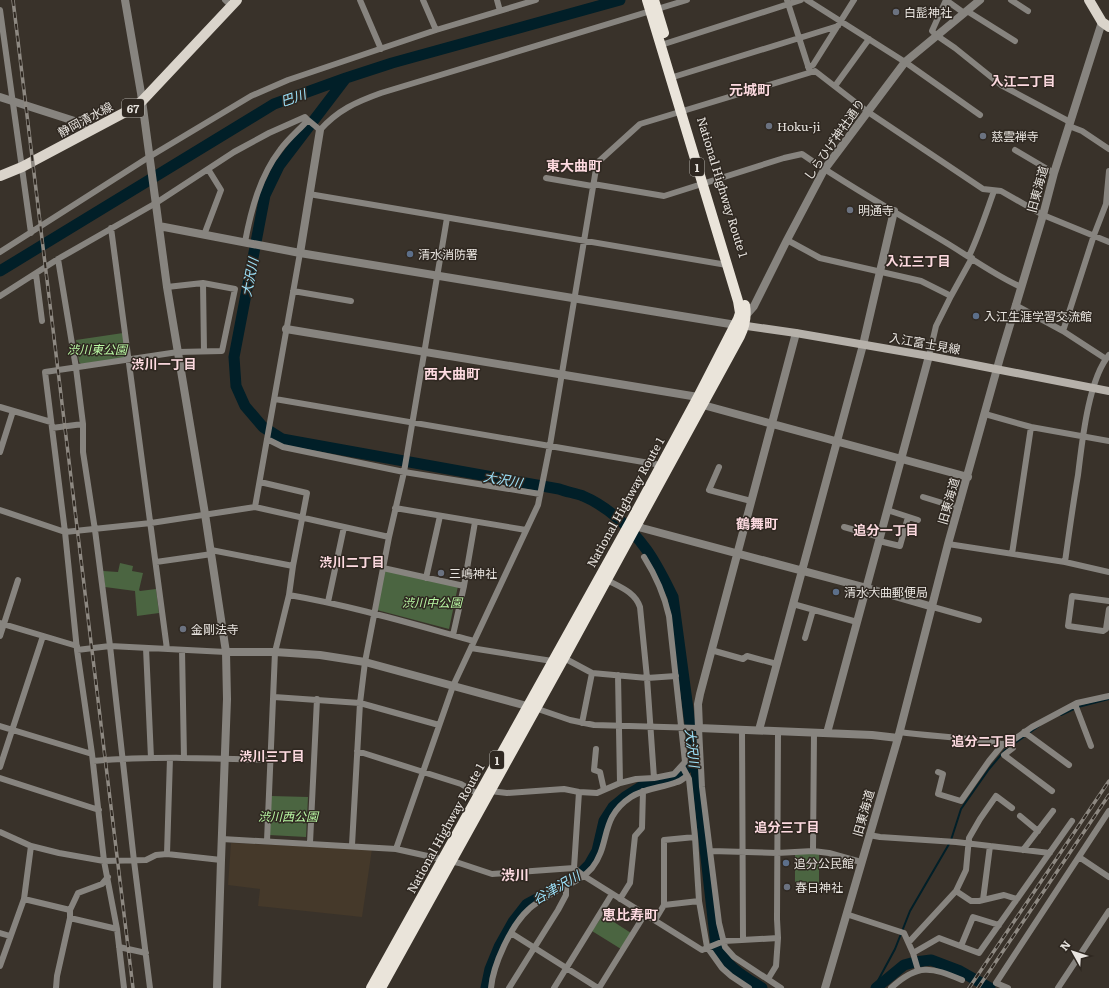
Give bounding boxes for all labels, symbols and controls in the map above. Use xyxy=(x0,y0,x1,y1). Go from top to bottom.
place label: 白髭神社 xyxy=(904,3,952,21)
marker: 白髭神社 xyxy=(891,7,901,17)
district label: 入江二丁目 xyxy=(990,71,1056,90)
district label: 元城町 xyxy=(729,79,771,99)
water label: 巴川 xyxy=(278,83,310,110)
street label: しらひげ神社通り xyxy=(799,95,869,183)
street label: 静岡清水線 xyxy=(54,97,116,141)
road number: 67 xyxy=(122,99,144,117)
street label: National Highway Route 1 xyxy=(693,114,753,260)
place label: Hoku-ji xyxy=(777,117,821,135)
marker: Hoku-ji xyxy=(764,121,774,131)
place label: 慈雲禅寺 xyxy=(991,127,1039,145)
marker: 慈雲禅寺 xyxy=(978,131,988,141)
district label: 東大曲町 xyxy=(546,155,602,175)
road number: 1 xyxy=(690,158,704,176)
street label: 旧東海道 xyxy=(1022,163,1052,215)
place label: 明通寺 xyxy=(858,201,894,219)
marker: 明通寺 xyxy=(845,205,855,215)
place label: 清水消防署 xyxy=(418,245,478,263)
marker: 清水消防署 xyxy=(405,249,415,259)
district label: 入江三丁目 xyxy=(885,251,951,270)
water label: 大沢川 xyxy=(236,254,262,298)
place label: 入江生涯学習交流館 xyxy=(984,307,1092,325)
marker: 入江生涯学習交流館 xyxy=(971,311,981,321)
street label: 入江富士見線 xyxy=(888,328,962,358)
park label: 渋川東公園 xyxy=(67,340,129,358)
district label: 渋川一丁目 xyxy=(131,354,197,373)
district label: 西大曲町 xyxy=(424,363,480,383)
street label: National Highway Route 1 xyxy=(582,433,668,570)
water label: 大沢川 xyxy=(482,466,526,492)
street label: 旧東海道 xyxy=(933,475,963,527)
district label: 鶴舞町 xyxy=(736,513,778,533)
district label: 追分一丁目 xyxy=(853,520,919,539)
district label: 渋川二丁目 xyxy=(319,552,385,571)
place label: 三嶋神社 xyxy=(449,564,497,582)
marker: 三嶋神社 xyxy=(436,568,446,578)
place label: 清水大曲郵便局 xyxy=(844,583,928,601)
marker: 清水大曲郵便局 xyxy=(831,587,841,597)
park label: 渋川中公園 xyxy=(402,593,464,611)
place label: 金剛法寺 xyxy=(191,620,239,638)
marker: 金剛法寺 xyxy=(178,624,188,634)
water label: 大沢川 xyxy=(681,727,705,770)
district label: 追分二丁目 xyxy=(951,731,1017,750)
district label: 渋川三丁目 xyxy=(239,746,305,765)
road number: 1 xyxy=(490,751,504,769)
street label: National Highway Route 1 xyxy=(402,759,488,896)
street label: 旧東海道 xyxy=(848,787,878,839)
park label: 渋川西公園 xyxy=(258,807,320,825)
district label: 追分三丁目 xyxy=(754,817,820,836)
place label: 追分公民館 xyxy=(794,854,854,872)
marker: 追分公民館 xyxy=(781,858,791,868)
district label: 渋川 xyxy=(501,864,529,884)
water label: 谷津沢川 xyxy=(529,865,585,908)
place label: 春日神社 xyxy=(795,878,843,896)
marker: 春日神社 xyxy=(782,882,792,892)
district label: 恵比寿町 xyxy=(602,904,658,924)
north arrow xyxy=(1053,932,1093,972)
text: N xyxy=(1055,936,1074,954)

